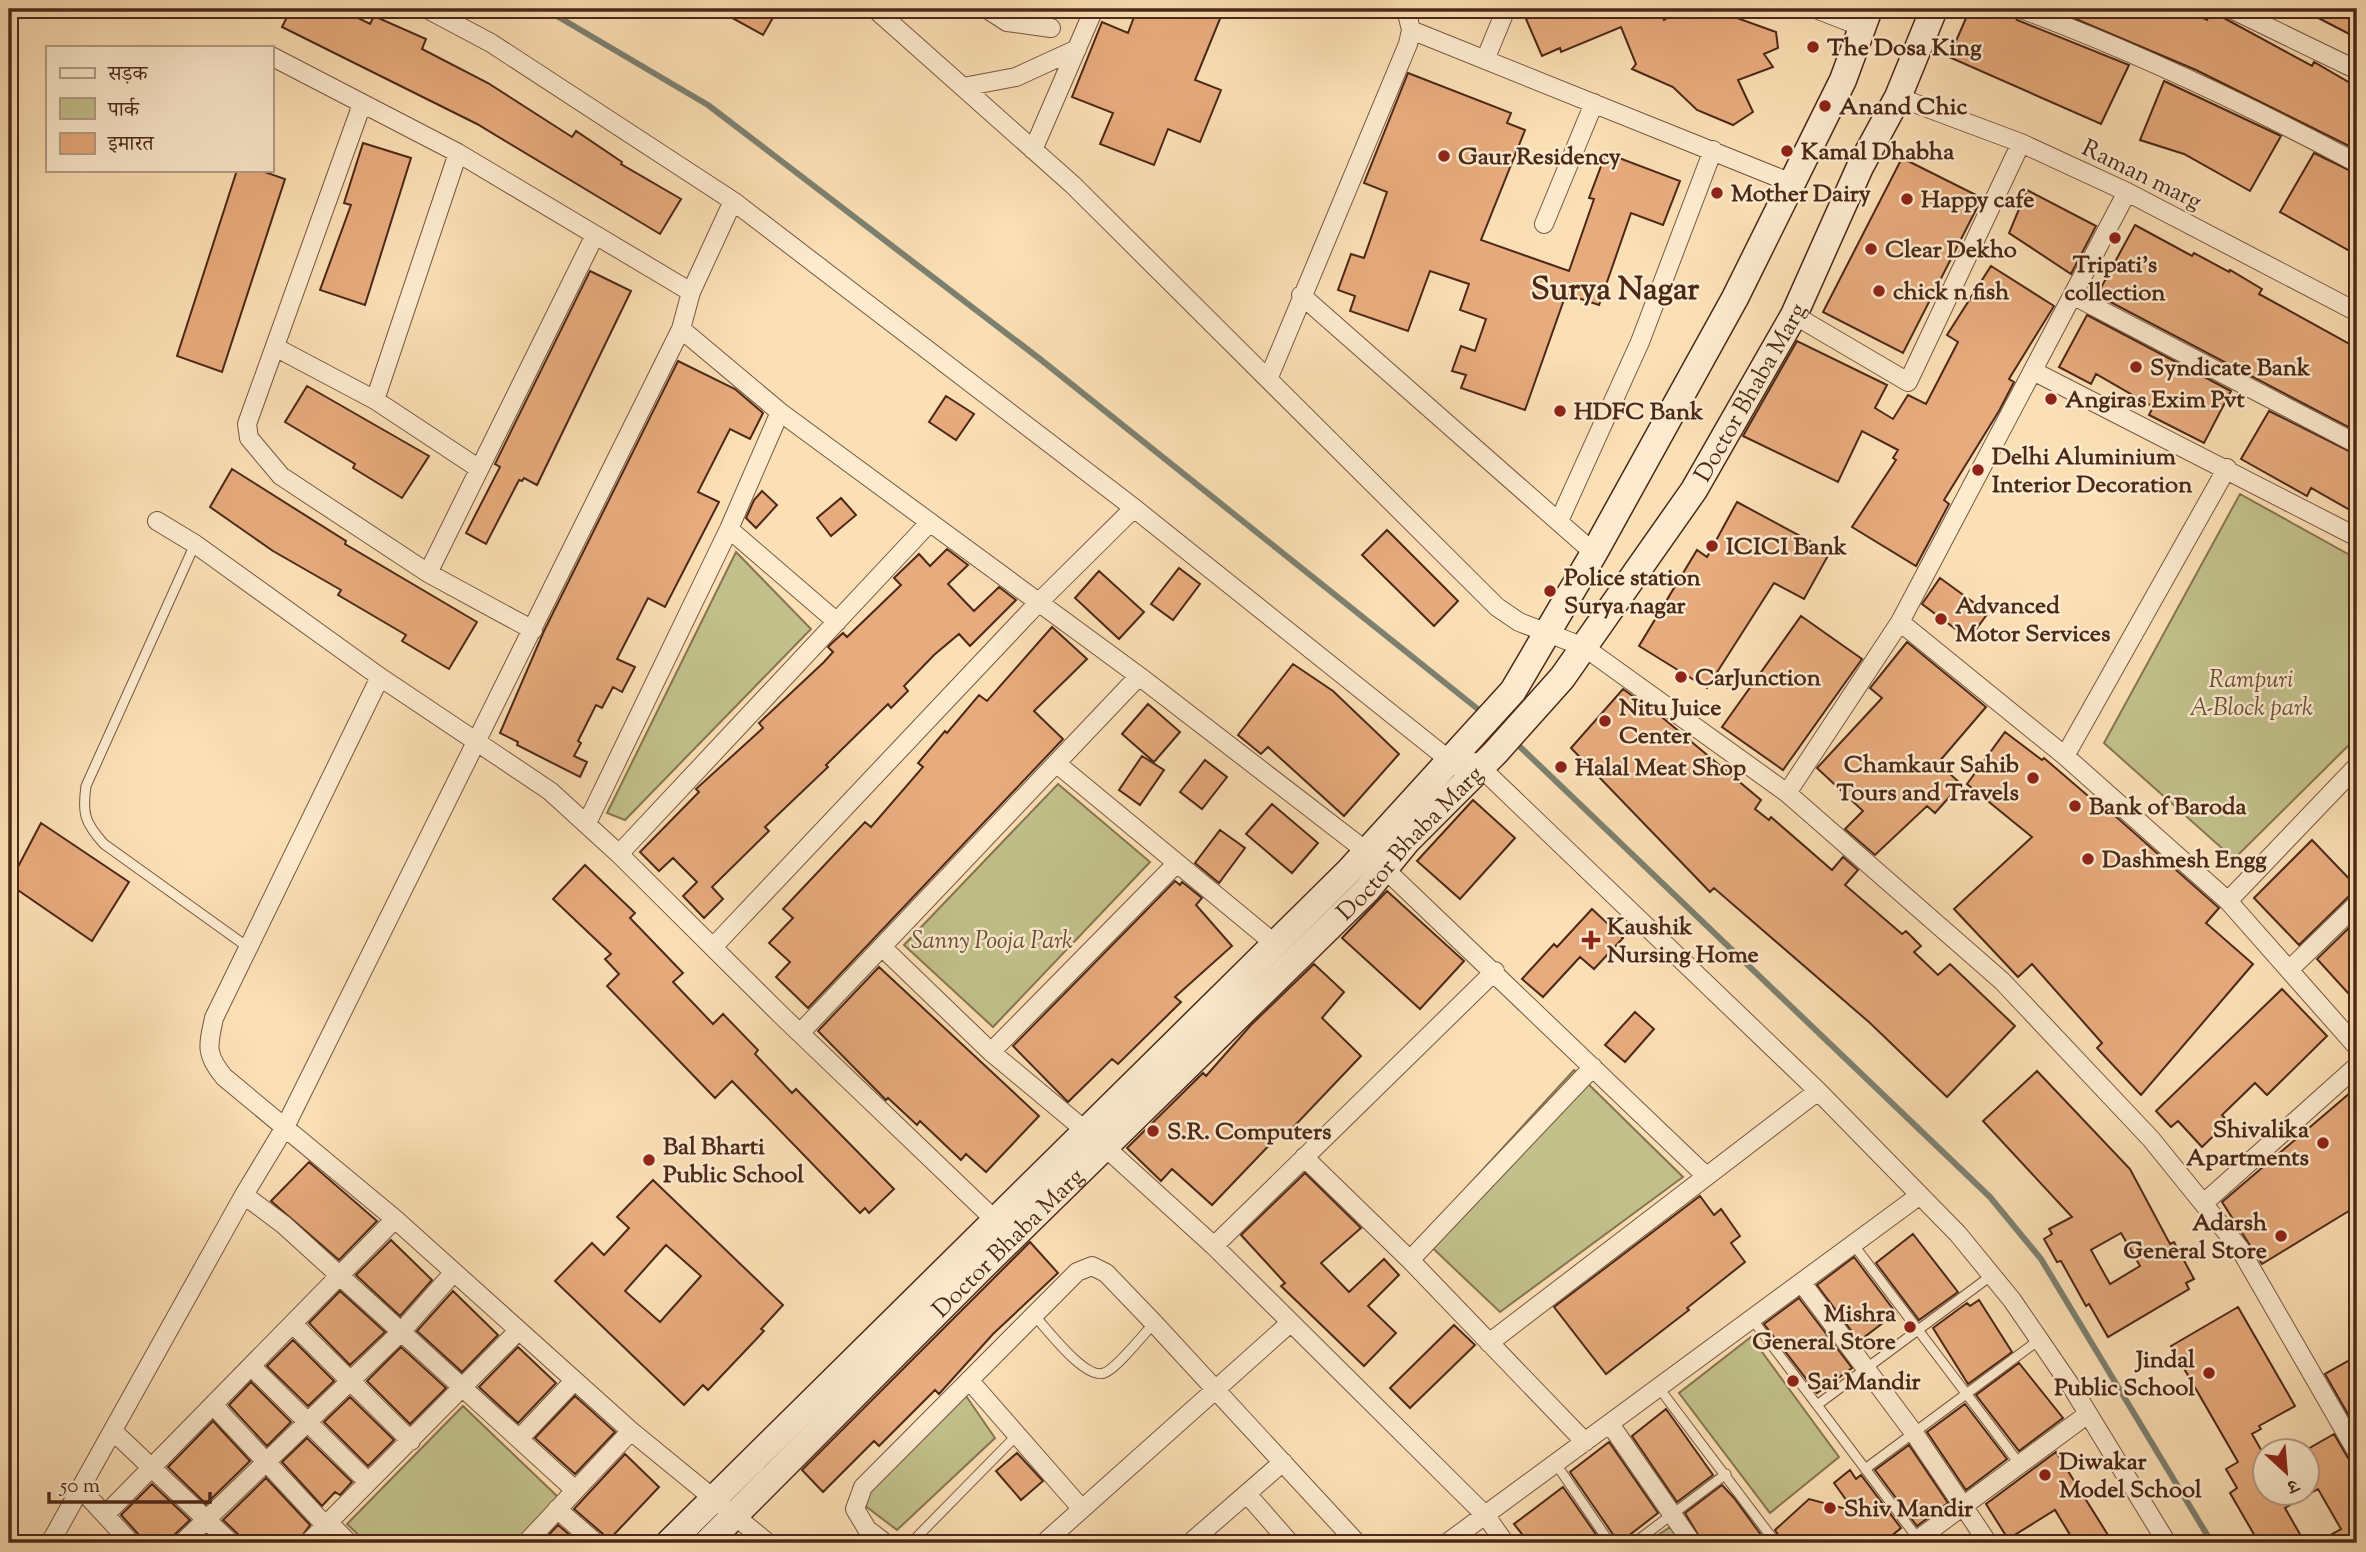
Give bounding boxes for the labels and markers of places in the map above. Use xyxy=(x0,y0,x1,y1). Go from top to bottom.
place label: The Dosa King xyxy=(1827,32,1982,66)
marker: The Dosa King xyxy=(1805,39,1821,55)
place label: Anand Chic xyxy=(1839,91,1968,125)
marker: Anand Chic xyxy=(1817,98,1833,114)
place label: Kamal Dhabha xyxy=(1801,136,1955,170)
place label: Gaur Residency xyxy=(1458,141,1621,175)
marker: Kamal Dhabha xyxy=(1779,143,1795,159)
marker: Gaur Residency xyxy=(1436,148,1452,164)
place label: Mother Dairy xyxy=(1731,178,1871,212)
place label: Happy cafe xyxy=(1921,184,2034,218)
marker: Mother Dairy xyxy=(1709,185,1725,201)
marker: Happy cafe xyxy=(1899,191,1915,207)
marker: Tripati's collection xyxy=(2107,230,2123,246)
place label: Clear Dekho xyxy=(1885,234,2017,268)
marker: Clear Dekho xyxy=(1863,241,1879,257)
place label: Tripati's collection xyxy=(2064,249,2166,311)
place label: chick n fish xyxy=(1893,276,2010,310)
marker: chick n fish xyxy=(1871,283,1887,299)
place label: Syndicate Bank xyxy=(2150,352,2311,386)
marker: Syndicate Bank xyxy=(2128,359,2144,375)
place label: Angiras Exim Pvt xyxy=(2065,384,2246,418)
marker: Angiras Exim Pvt xyxy=(2043,391,2059,407)
place label: HDFC Bank xyxy=(1574,396,1704,430)
marker: HDFC Bank xyxy=(1552,403,1568,419)
place label: Delhi Aluminium Interior Decoration xyxy=(1992,441,2193,503)
marker: Delhi Aluminium Interior Decoration xyxy=(1970,462,1986,478)
place label: ICICI Bank xyxy=(1726,531,1848,565)
marker: ICICI Bank xyxy=(1704,538,1720,554)
place label: Police station Surya nagar xyxy=(1564,562,1702,624)
marker: Police station Surya nagar xyxy=(1542,583,1558,599)
place label: Advanced Motor Services xyxy=(1955,590,2110,652)
marker: Advanced Motor Services xyxy=(1933,611,1949,627)
place label: CarJunction xyxy=(1695,662,1822,696)
marker: CarJunction xyxy=(1673,669,1689,685)
place label: Nitu Juice Center xyxy=(1619,692,1721,754)
marker: Nitu Juice Center xyxy=(1597,713,1613,729)
place label: Chamkaur Sahib Tours and Travels xyxy=(1837,749,2019,811)
place label: Halal Meat Shop xyxy=(1575,752,1746,786)
marker: Halal Meat Shop xyxy=(1553,759,1569,775)
marker: Chamkaur Sahib Tours and Travels xyxy=(2025,770,2041,786)
place label: Bank of Baroda xyxy=(2089,791,2248,825)
marker: Bank of Baroda xyxy=(2067,798,2083,814)
place label: Dashmesh Engg xyxy=(2102,844,2267,878)
marker: Dashmesh Engg xyxy=(2080,851,2096,867)
place label: Kaushik Nursing Home xyxy=(1607,911,1759,973)
marker: Kaushik Nursing Home xyxy=(1581,930,1601,950)
place label: Shivalika Apartments xyxy=(2186,1114,2310,1176)
place label: S.R. Computers xyxy=(1167,1116,1331,1150)
marker: S.R. Computers xyxy=(1145,1123,1161,1139)
place label: Bal Bharti Public School xyxy=(663,1131,804,1193)
marker: Shivalika Apartments xyxy=(2315,1135,2331,1151)
marker: Bal Bharti Public School xyxy=(641,1152,657,1168)
place label: Adarsh General Store xyxy=(2123,1207,2268,1269)
marker: Adarsh General Store xyxy=(2273,1228,2289,1244)
place label: Mishra General Store xyxy=(1752,1298,1897,1360)
marker: Mishra General Store xyxy=(1902,1319,1918,1335)
place label: Jindal Public School xyxy=(2054,1344,2195,1406)
marker: Jindal Public School xyxy=(2201,1365,2217,1381)
place label: Sai Mandir xyxy=(1807,1366,1922,1400)
marker: Sai Mandir xyxy=(1785,1373,1801,1389)
place label: Diwakar Model School xyxy=(2059,1446,2202,1508)
marker: Diwakar Model School xyxy=(2037,1467,2053,1483)
place label: Shiv Mandir xyxy=(1844,1493,1974,1527)
marker: Shiv Mandir xyxy=(1822,1500,1838,1516)

